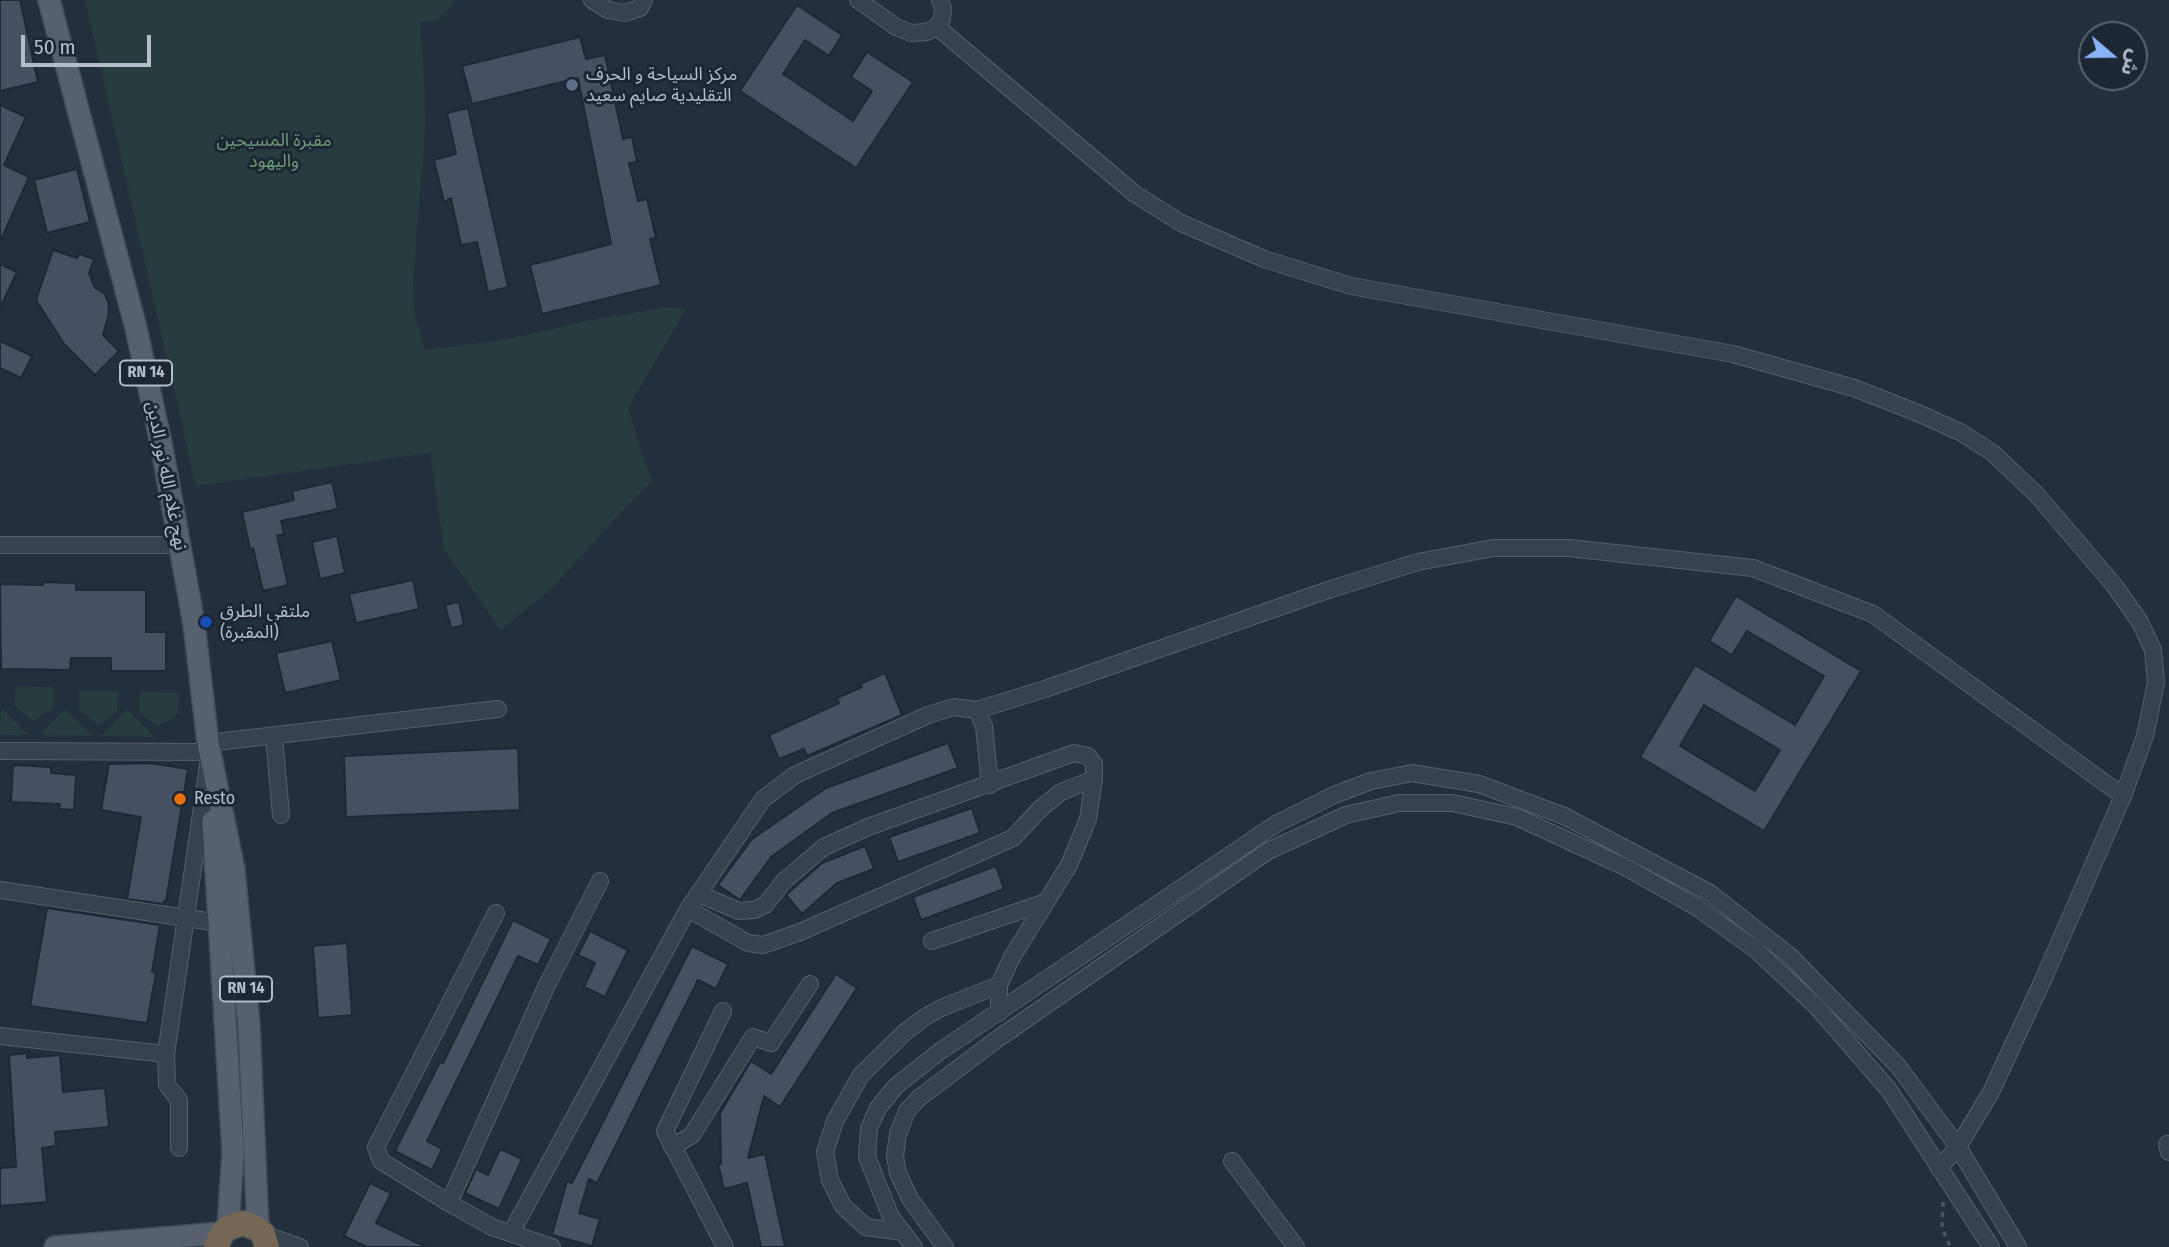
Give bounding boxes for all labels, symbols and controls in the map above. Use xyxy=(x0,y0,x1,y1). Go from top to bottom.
scale bar xyxy=(24,21,154,65)
north arrow xyxy=(2078,21,2148,91)
text: 50 m xyxy=(34,34,76,60)
text: ش xyxy=(2116,47,2147,79)
place label: مركز السياحة و الحرف التقليدية صايم سعيد xyxy=(586,64,737,106)
marker: مركز السياحة و الحرف التقليدية صايم سعيد xyxy=(564,77,580,93)
park label: مقبرة المسيحين واليهود xyxy=(216,130,332,172)
road number: RN 14 xyxy=(120,360,172,386)
street label: نهج غلام الله نور الدين xyxy=(141,400,191,552)
place label: ملتقى الطرق (المقبرة) xyxy=(220,601,310,644)
marker: ملتقى الطرق (المقبرة) xyxy=(198,614,214,630)
place label: Resto xyxy=(194,788,235,810)
marker: Resto xyxy=(172,791,188,807)
road number: RN 14 xyxy=(220,976,272,1001)

